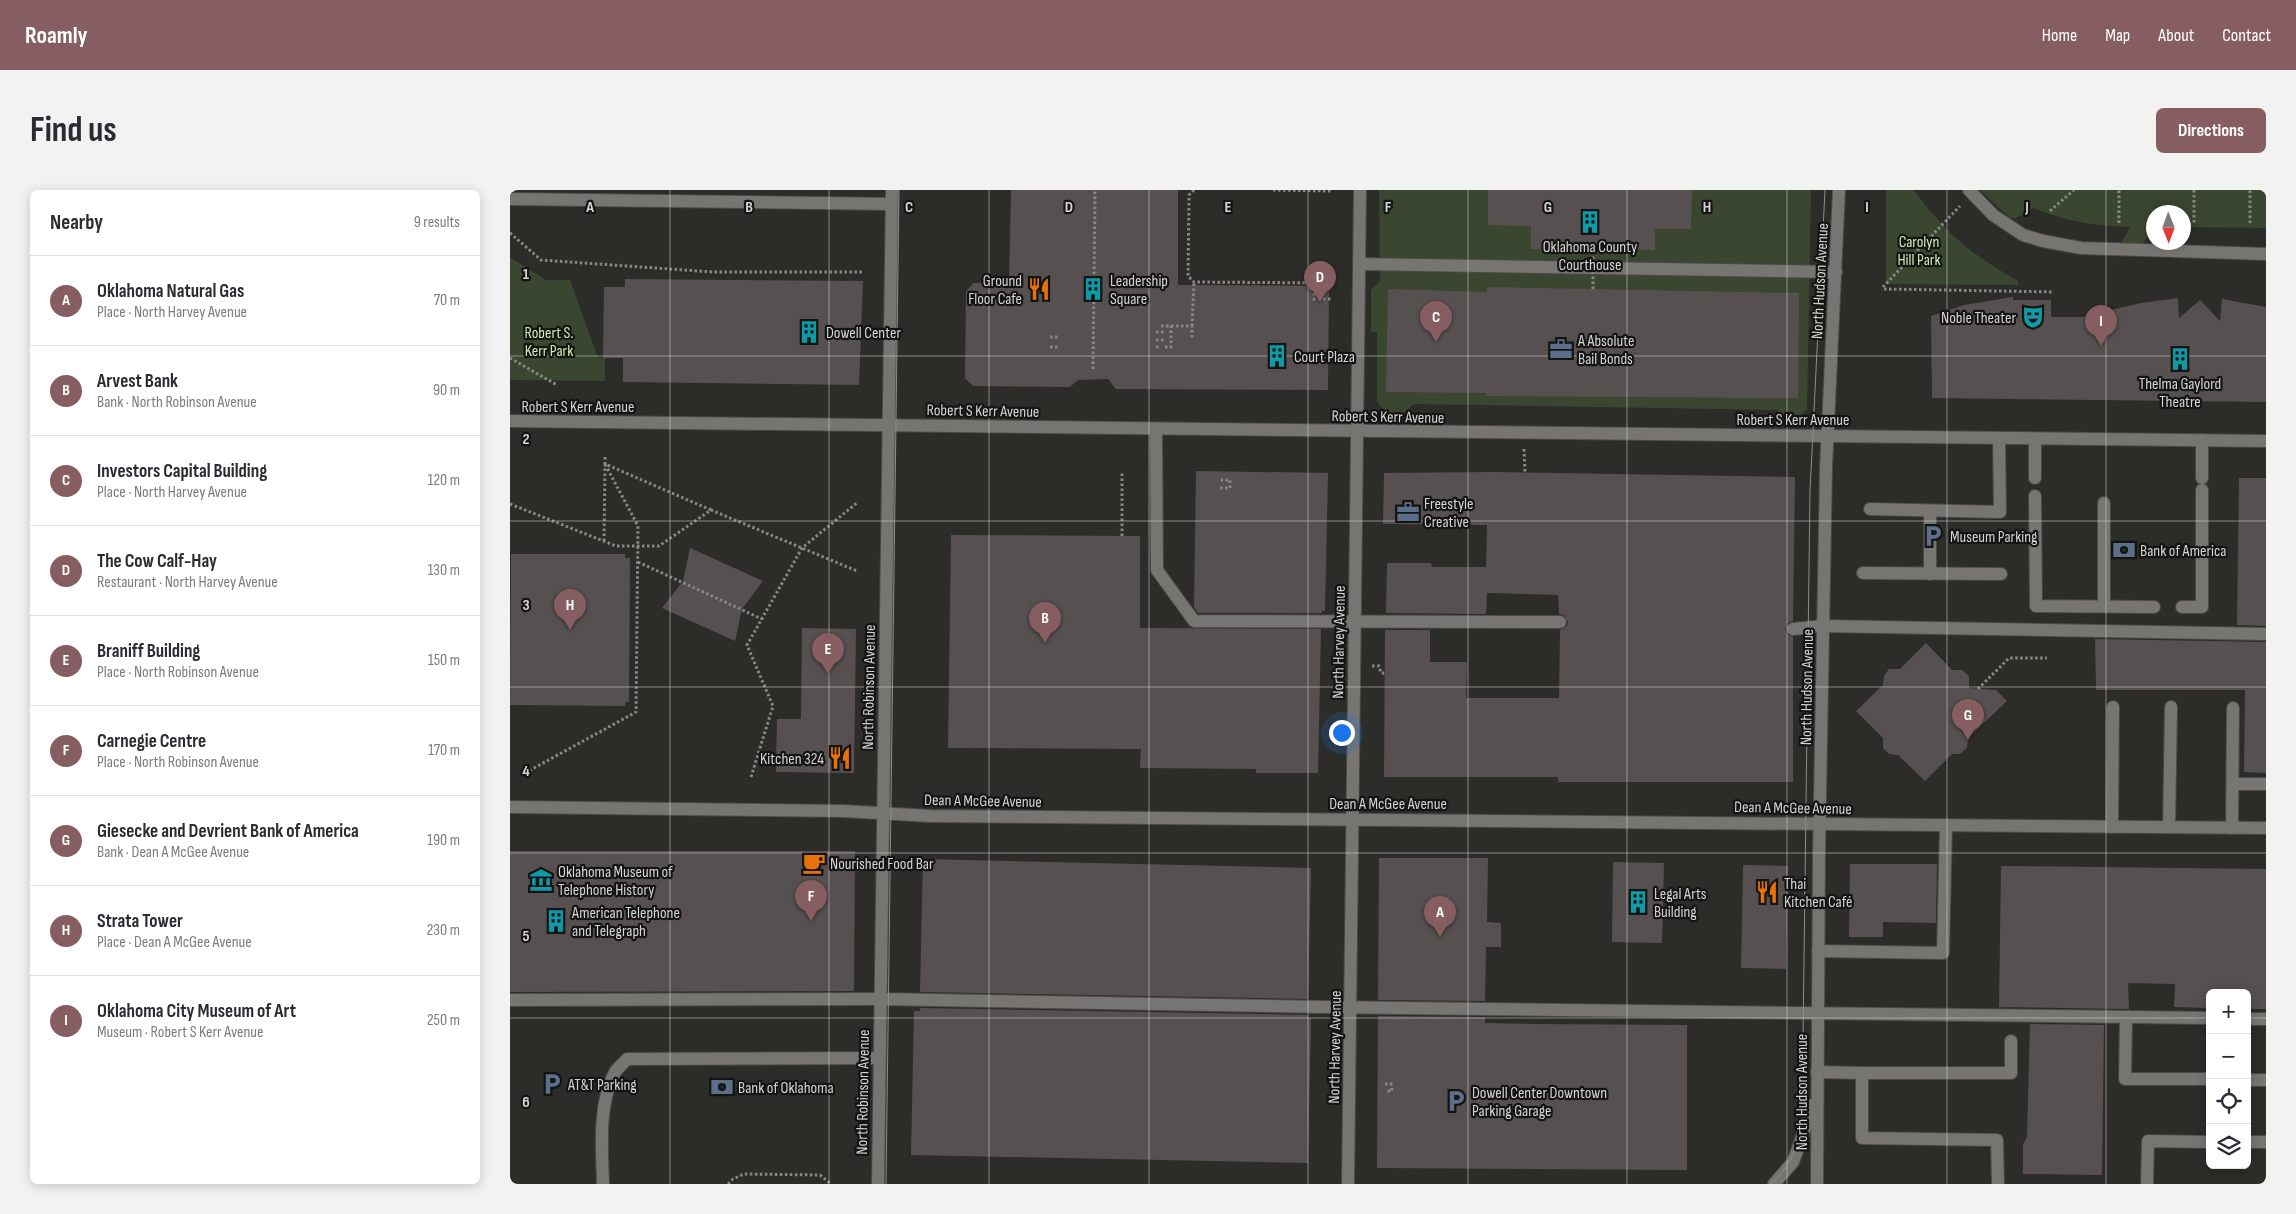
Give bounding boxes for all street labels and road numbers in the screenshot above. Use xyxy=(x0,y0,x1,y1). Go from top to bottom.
street label: North Hudson Avenue xyxy=(1808,223,1833,340)
street label: Robert S Kerr Avenue xyxy=(522,398,634,417)
street label: Robert S Kerr Avenue xyxy=(926,401,1040,422)
street label: Robert S Kerr Avenue xyxy=(1331,407,1445,428)
street label: Robert S Kerr Avenue xyxy=(1737,411,1849,430)
street label: North Harvey Avenue xyxy=(1329,585,1350,699)
street label: North Robinson Avenue xyxy=(859,624,880,750)
street label: North Hudson Avenue xyxy=(1797,629,1818,745)
street label: Dean A McGee Avenue xyxy=(924,791,1042,812)
street label: Dean A McGee Avenue xyxy=(1329,795,1447,814)
street label: Dean A McGee Avenue xyxy=(1734,798,1852,819)
street label: North Harvey Avenue xyxy=(1325,990,1346,1104)
street label: North Robinson Avenue xyxy=(853,1029,874,1155)
street label: North Hudson Avenue xyxy=(1793,1034,1812,1150)

